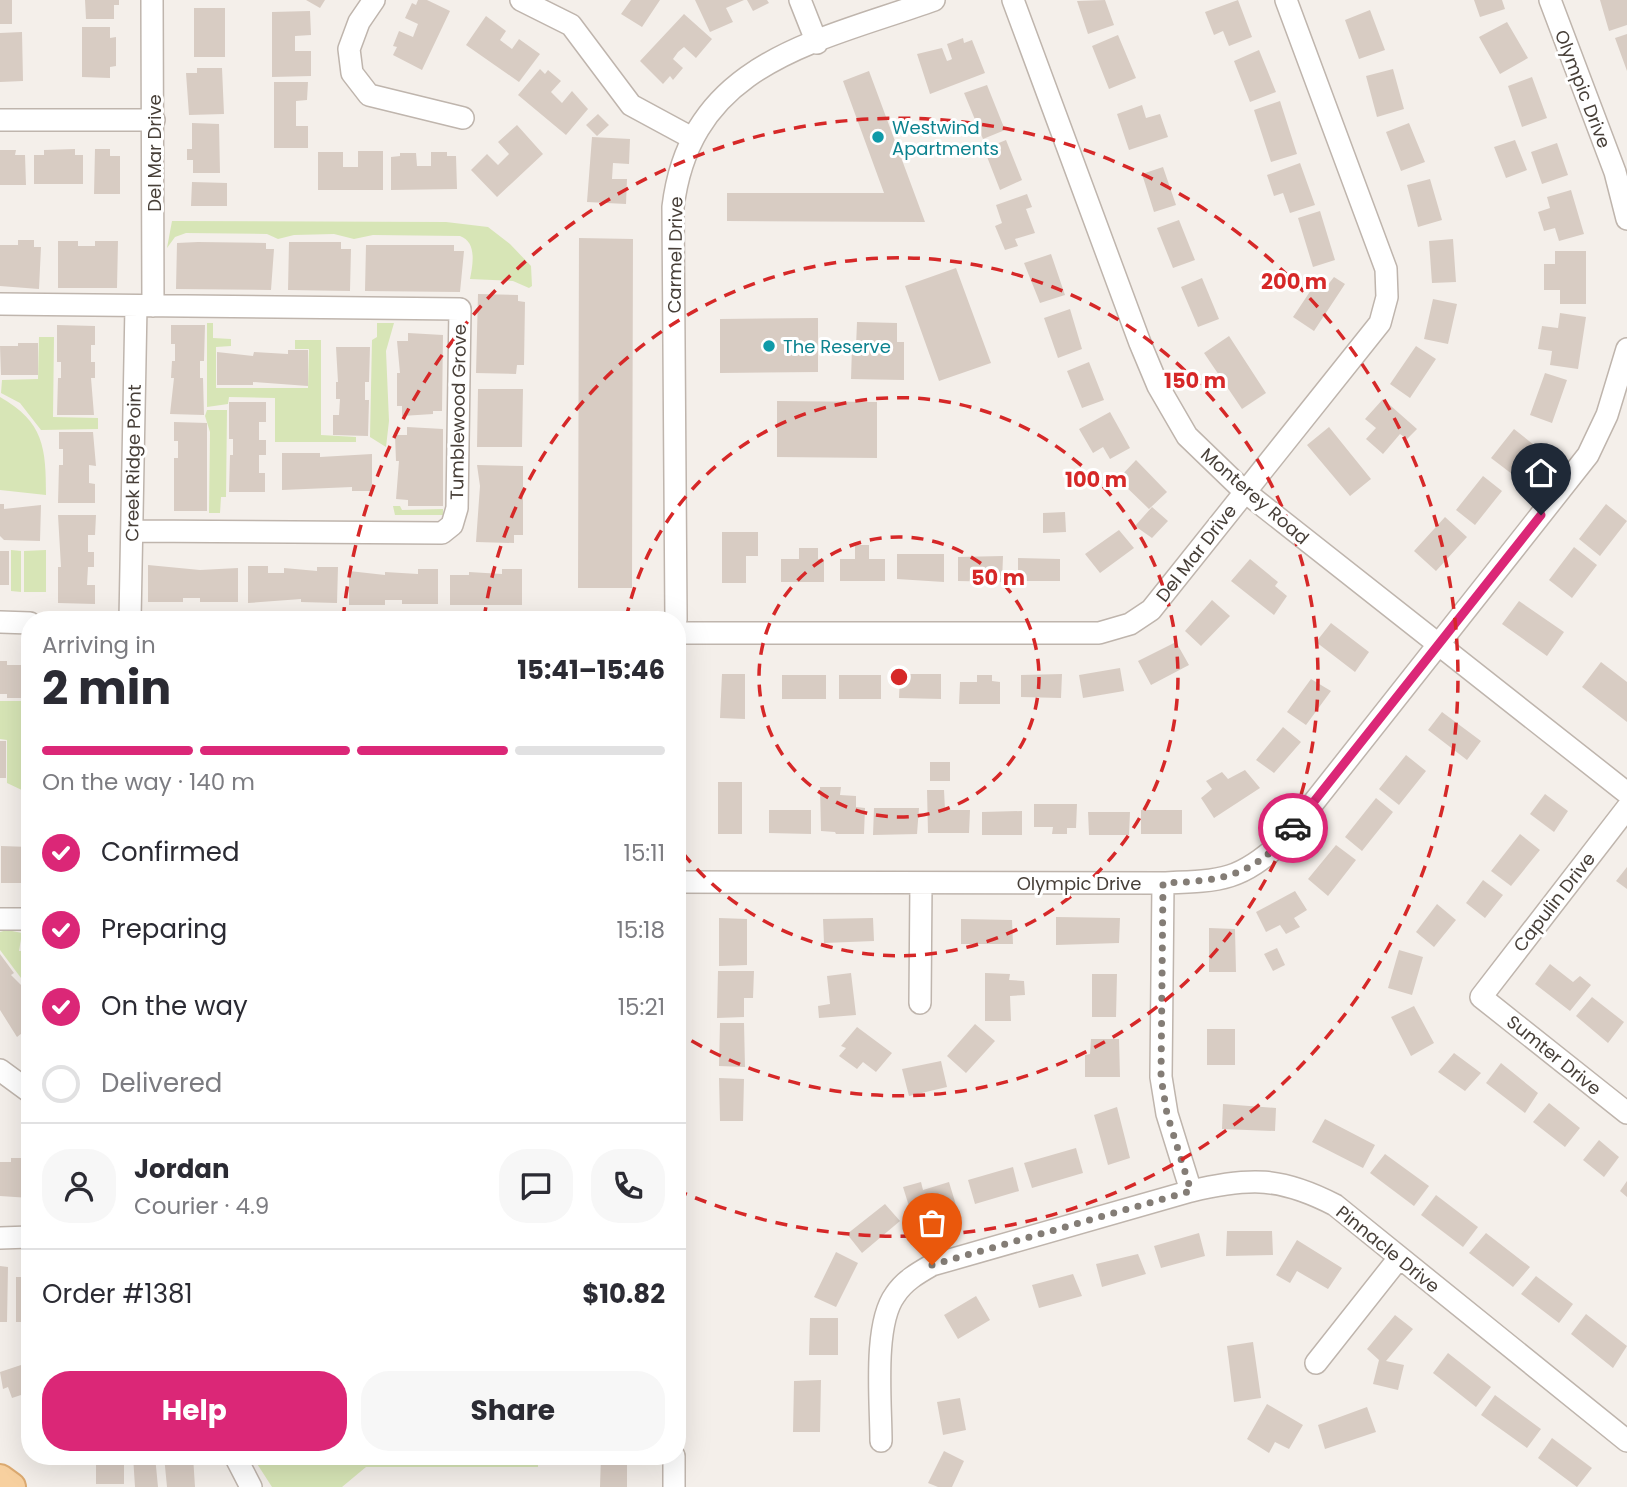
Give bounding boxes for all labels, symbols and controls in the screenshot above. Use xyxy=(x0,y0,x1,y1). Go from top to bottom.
street label: Olympic Drive xyxy=(1549,26,1617,152)
street label: Del Mar Drive xyxy=(142,94,167,212)
place label: Westwind Apartments xyxy=(892,115,999,161)
marker: Westwind Apartments xyxy=(870,129,886,145)
street label: Carmel Drive xyxy=(661,196,689,314)
text: 200 m xyxy=(1261,267,1327,296)
street label: Tumblewood Grove xyxy=(444,324,472,500)
place label: The Reserve xyxy=(783,334,891,359)
marker: The Reserve xyxy=(761,338,777,354)
text: 150 m xyxy=(1164,366,1226,395)
street label: Creek Ridge Point xyxy=(119,384,147,542)
street label: Monterey Road xyxy=(1196,442,1314,550)
pin xyxy=(1511,443,1571,515)
icon: home xyxy=(1522,454,1560,492)
text: 100 m xyxy=(1065,465,1127,494)
street label: Del Mar Drive xyxy=(1150,499,1242,607)
text: 50 m xyxy=(971,563,1025,592)
text: Arriving in xyxy=(42,629,156,661)
text: 15:41–15:46 xyxy=(517,652,665,688)
text: 2 min xyxy=(42,656,171,720)
centre of rings xyxy=(887,665,911,689)
text: On the way · 140 m xyxy=(42,766,255,798)
courier xyxy=(1258,793,1328,863)
icon: car xyxy=(1274,809,1312,847)
icon: check xyxy=(42,834,80,872)
text: Confirmed xyxy=(101,834,239,870)
text: 15:11 xyxy=(624,837,665,869)
street label: Capulin Drive xyxy=(1507,847,1601,957)
street label: Olympic Drive xyxy=(1017,871,1141,896)
icon: check xyxy=(42,911,80,949)
text: Preparing xyxy=(101,911,227,947)
text: 15:18 xyxy=(616,914,665,946)
icon: check xyxy=(42,988,80,1026)
text: On the way xyxy=(101,988,248,1024)
text: 15:21 xyxy=(618,991,665,1023)
street label: Sumter Drive xyxy=(1501,1009,1607,1101)
text: Delivered xyxy=(101,1065,222,1101)
button: person xyxy=(42,1149,116,1223)
button: chat xyxy=(499,1149,573,1223)
button: phone xyxy=(591,1149,665,1223)
text: Jordan xyxy=(134,1151,230,1187)
text: Courier · 4.9 xyxy=(134,1190,269,1222)
pin xyxy=(902,1193,962,1265)
street label: Pinnacle Drive xyxy=(1331,1199,1445,1299)
icon: bag xyxy=(913,1204,951,1242)
text: Order #1381 xyxy=(42,1276,193,1312)
text: $10.82 xyxy=(582,1276,665,1312)
button: Help xyxy=(42,1371,347,1451)
button: Share xyxy=(361,1371,665,1451)

